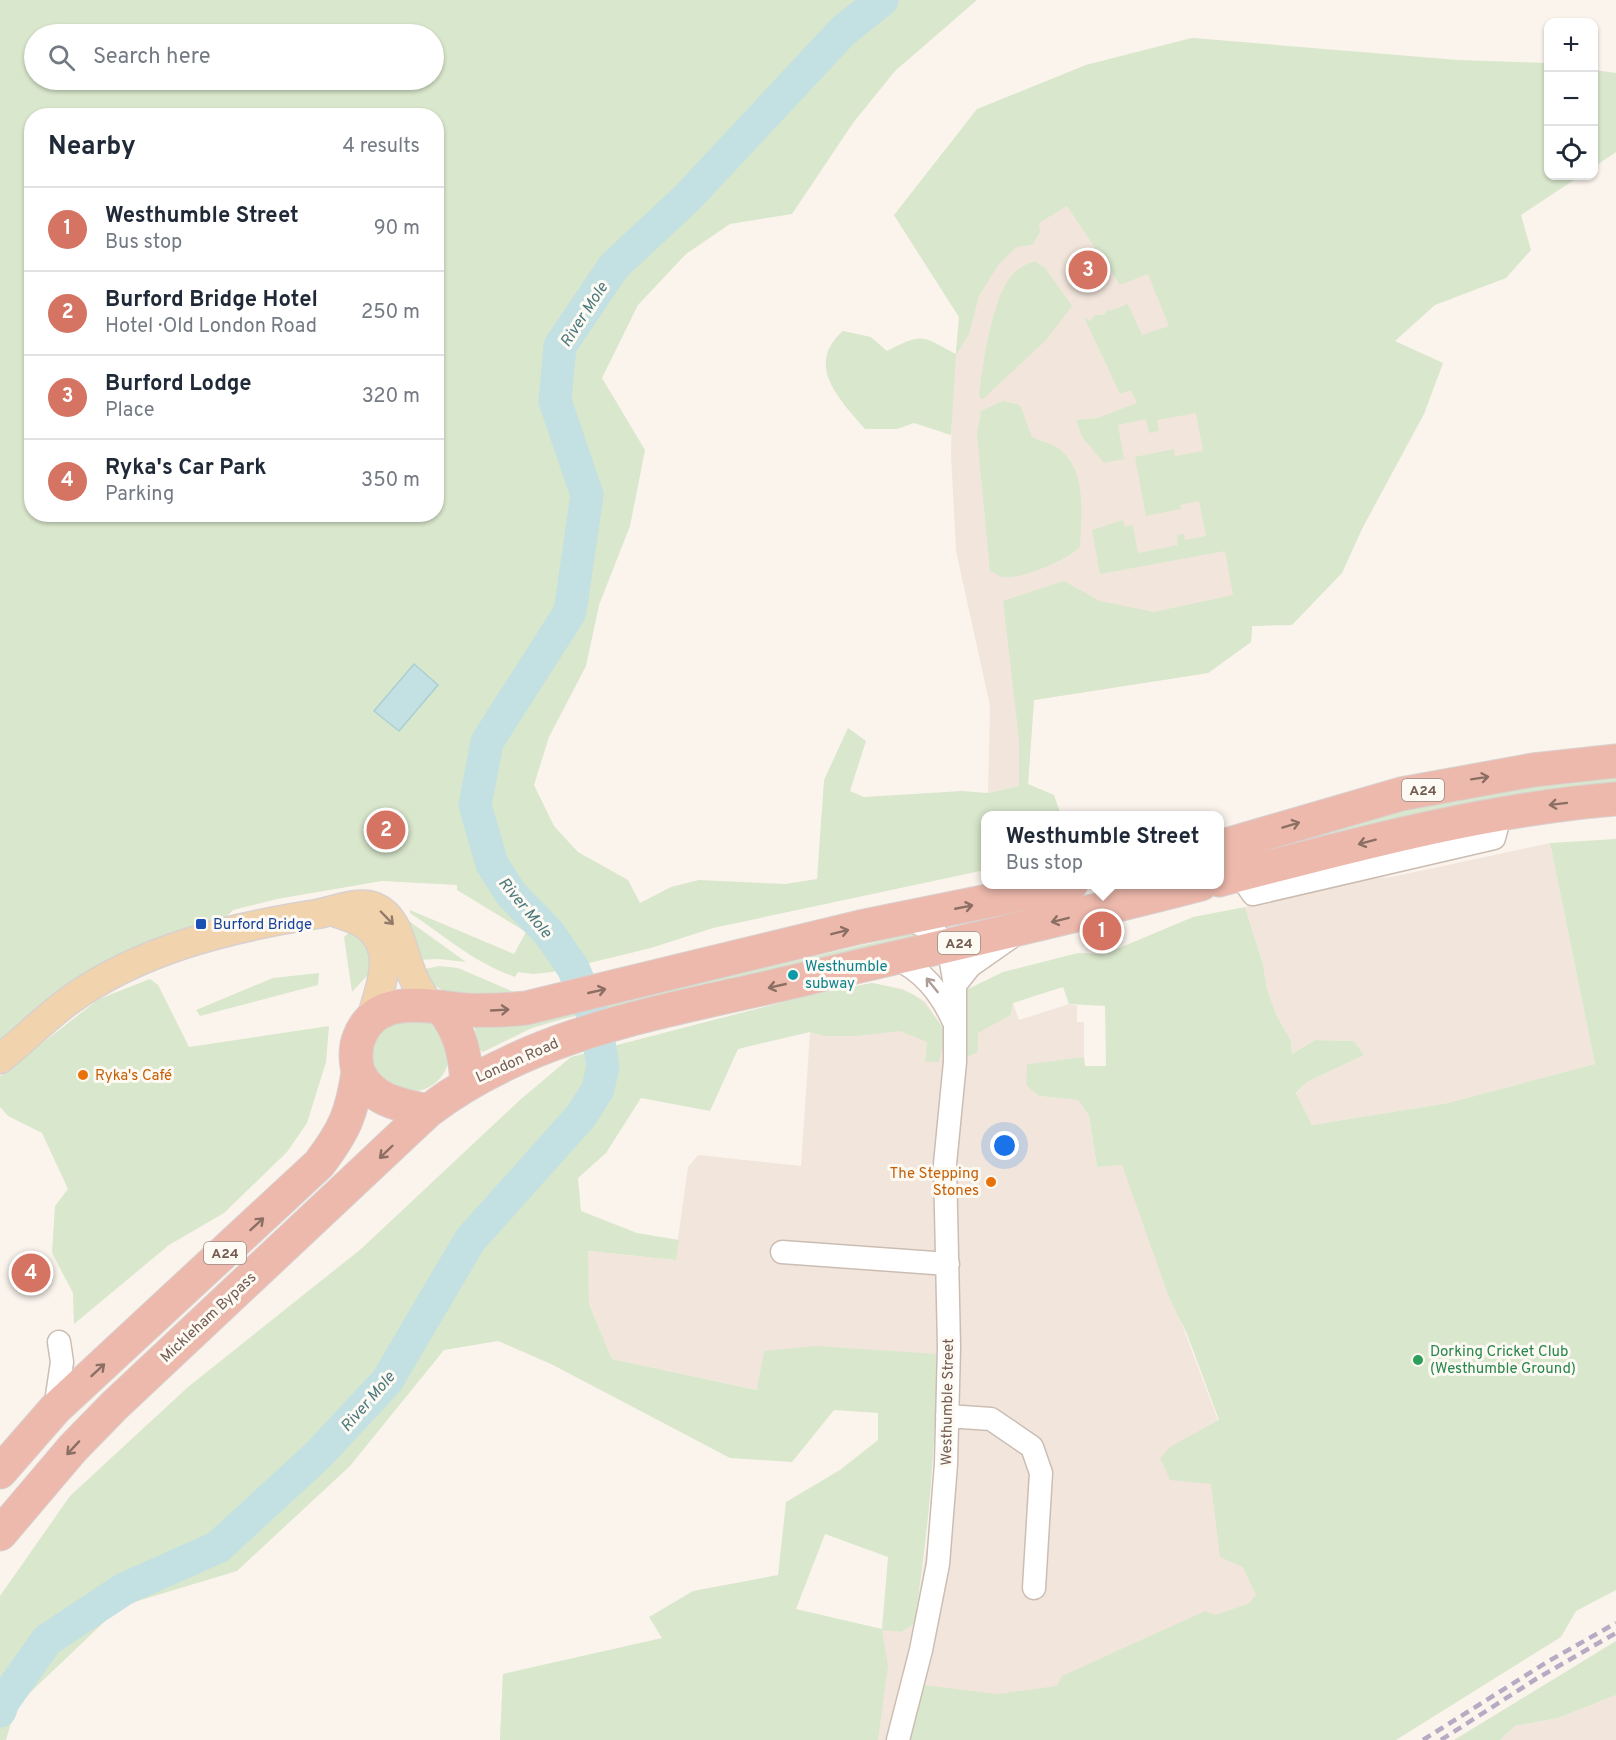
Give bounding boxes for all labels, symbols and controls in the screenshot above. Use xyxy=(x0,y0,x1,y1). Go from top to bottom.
map controls xyxy=(1544,18,1598,180)
button: + xyxy=(1544,18,1598,72)
search box xyxy=(24,24,444,90)
icon: search xyxy=(45,41,78,74)
text: Search here xyxy=(93,44,211,71)
button: − xyxy=(1544,72,1598,126)
button: locate xyxy=(1544,126,1598,180)
text: Nearby xyxy=(48,131,136,164)
text: 4 results xyxy=(343,134,420,160)
text: Westhumble Street xyxy=(105,203,299,230)
text: 1 xyxy=(64,216,72,242)
text: 90 m xyxy=(374,216,420,242)
text: Bus stop xyxy=(105,230,182,256)
pin: 3 xyxy=(1068,248,1108,292)
water label: River Mole xyxy=(556,278,613,351)
text: Burford Bridge Hotel xyxy=(105,287,318,314)
text: 2 xyxy=(61,300,74,326)
text: 250 m xyxy=(361,300,420,326)
text: Hotel · Old London Road xyxy=(105,314,317,340)
text: Burford Lodge xyxy=(105,371,252,398)
text: 3 xyxy=(62,384,74,410)
text: 320 m xyxy=(362,384,420,410)
text: Place xyxy=(105,398,155,424)
text: Ryka's Car Park xyxy=(105,455,267,482)
text: 4 xyxy=(61,468,74,494)
text: 350 m xyxy=(361,468,420,494)
text: Parking xyxy=(105,482,174,508)
one-way arrow xyxy=(1470,773,1490,784)
road number: A24 xyxy=(1402,779,1444,801)
one-way arrow xyxy=(1548,799,1568,810)
pin: 2 xyxy=(366,808,406,852)
popup xyxy=(981,811,1224,889)
one-way arrow xyxy=(1281,819,1300,830)
text: Westhumble Street xyxy=(1006,824,1199,851)
one-way arrow xyxy=(1357,836,1376,848)
text: Bus stop xyxy=(1006,851,1083,877)
water label: River Mole xyxy=(493,874,556,943)
one-way arrow xyxy=(954,901,973,912)
pin: 1 xyxy=(1082,908,1122,954)
one-way arrow xyxy=(379,910,394,925)
one-way arrow xyxy=(1051,914,1070,926)
place label: Burford Bridge xyxy=(213,916,312,935)
marker: Burford Bridge xyxy=(194,917,208,931)
one-way arrow xyxy=(830,926,849,938)
road number: A24 xyxy=(938,932,980,954)
place label: Westhumble subway xyxy=(805,958,888,994)
marker: Westhumble subway xyxy=(786,968,800,982)
one-way arrow xyxy=(925,977,938,993)
one-way arrow xyxy=(768,980,787,992)
one-way arrow xyxy=(587,985,606,997)
one-way arrow xyxy=(489,1005,509,1016)
street label: London Road xyxy=(473,1035,562,1088)
place label: Ryka's Café xyxy=(95,1067,172,1086)
marker: Ryka's Café xyxy=(76,1068,90,1082)
your location xyxy=(990,1131,1019,1160)
one-way arrow xyxy=(379,1144,394,1159)
place label: The Stepping Stones xyxy=(890,1165,979,1201)
marker: The Stepping Stones xyxy=(984,1175,998,1189)
one-way arrow xyxy=(249,1217,264,1231)
road number: A24 xyxy=(204,1242,246,1264)
pin: 4 xyxy=(12,1250,51,1296)
street label: Mickleham Bypass xyxy=(157,1269,261,1367)
street label: Westhumble Street xyxy=(938,1338,959,1466)
place label: Dorking Cricket Club (Westhumble Ground) xyxy=(1430,1343,1576,1379)
marker: Dorking Cricket Club (Westhumble Ground) xyxy=(1411,1353,1425,1367)
one-way arrow xyxy=(90,1363,105,1377)
water label: River Mole xyxy=(337,1368,401,1436)
one-way arrow xyxy=(66,1440,80,1455)

